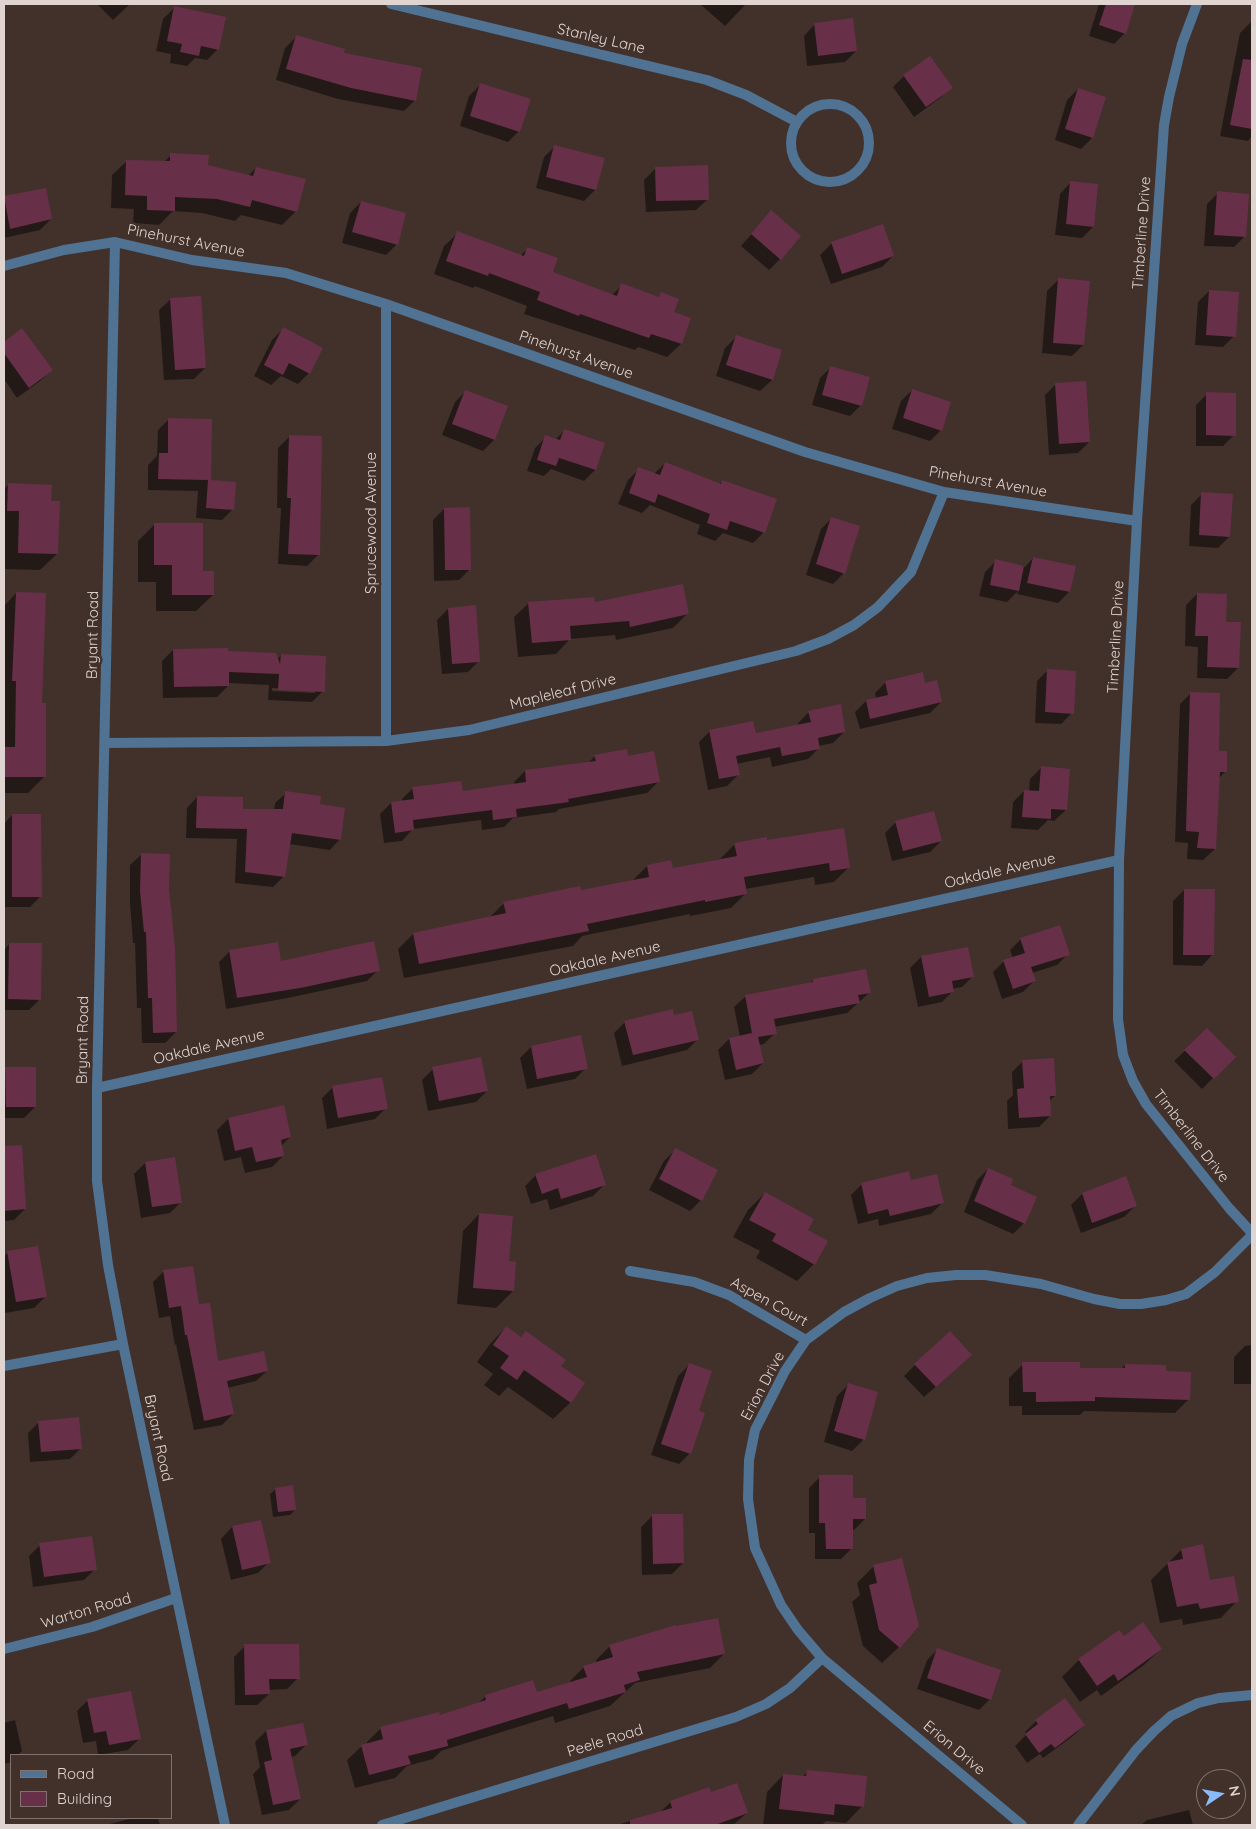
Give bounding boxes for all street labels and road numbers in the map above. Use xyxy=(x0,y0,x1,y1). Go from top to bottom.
street label: Stanley Lane xyxy=(555,20,647,58)
street label: Timberline Drive xyxy=(1129,176,1155,290)
street label: Pinehurst Avenue xyxy=(126,221,246,261)
street label: Pinehurst Avenue xyxy=(517,327,635,383)
street label: Sprucewood Avenue xyxy=(362,452,380,594)
street label: Pinehurst Avenue xyxy=(928,463,1048,501)
street label: Timberline Drive xyxy=(1104,580,1128,694)
street label: Bryant Road xyxy=(83,591,103,679)
street label: Mapleleaf Drive xyxy=(508,670,618,714)
street label: Oakdale Avenue xyxy=(943,849,1057,893)
street label: Oakdale Avenue xyxy=(548,937,662,981)
street label: Bryant Road xyxy=(73,996,93,1084)
street label: Oakdale Avenue xyxy=(152,1025,266,1069)
street label: Timberline Drive xyxy=(1149,1086,1233,1186)
street label: Aspen Court xyxy=(727,1273,811,1331)
street label: Erion Drive xyxy=(737,1348,789,1424)
street label: Bryant Road xyxy=(140,1393,176,1483)
street label: Warton Road xyxy=(39,1589,133,1633)
street label: Erion Drive xyxy=(919,1717,989,1779)
street label: Peele Road xyxy=(565,1721,645,1761)

